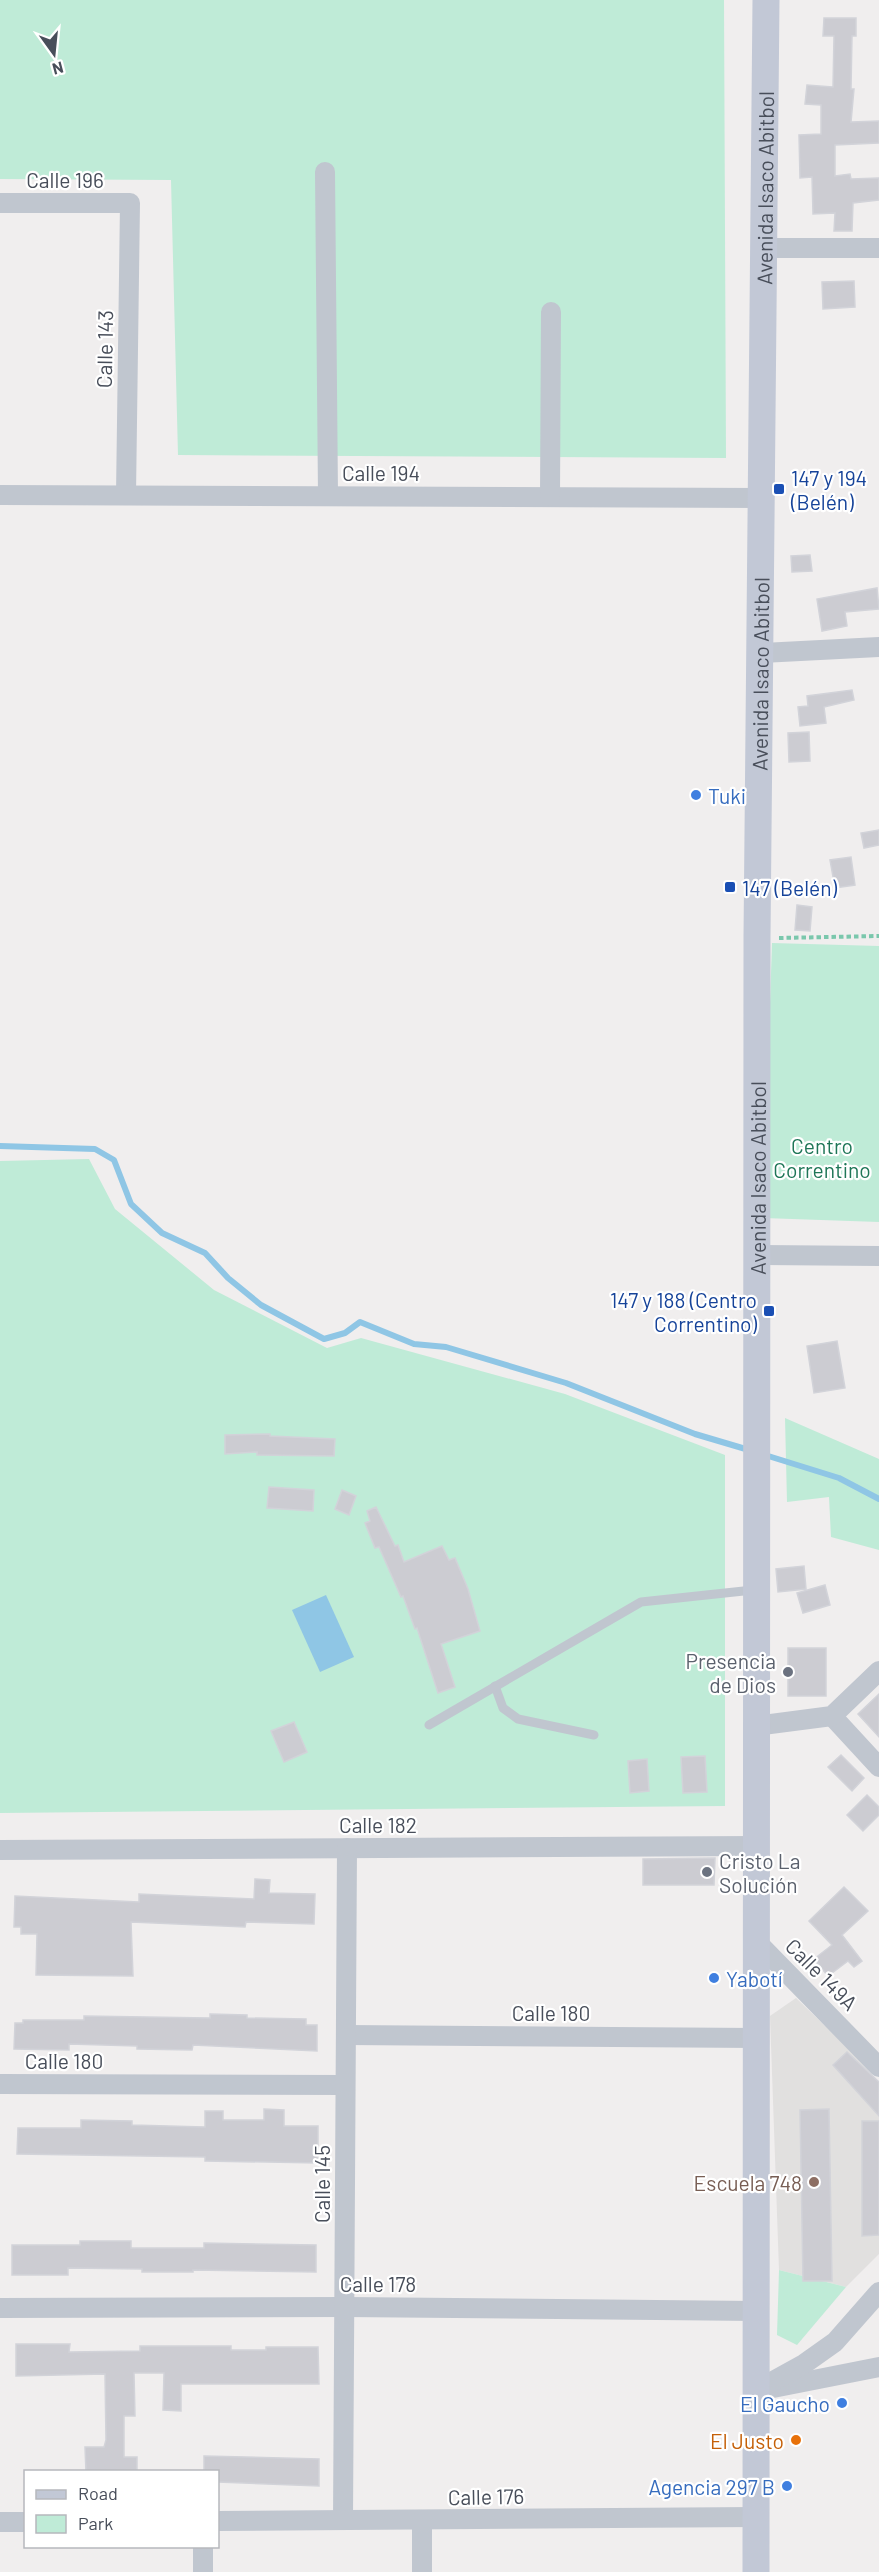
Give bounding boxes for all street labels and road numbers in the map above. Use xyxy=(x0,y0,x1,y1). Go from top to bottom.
street label: Avenida Isaco Abitbol xyxy=(751,91,778,285)
street label: Calle 196 xyxy=(26,167,104,192)
street label: Calle 143 xyxy=(91,310,117,388)
street label: Calle 194 xyxy=(342,460,420,485)
street label: Avenida Isaco Abitbol xyxy=(746,577,773,771)
street label: Avenida Isaco Abitbol xyxy=(744,1081,769,1275)
street label: Calle 182 xyxy=(339,1812,417,1837)
street label: Calle 149A xyxy=(781,1933,863,2015)
street label: Calle 180 xyxy=(512,2000,590,2025)
street label: Calle 180 xyxy=(25,2048,103,2073)
street label: Calle 145 xyxy=(309,2145,334,2223)
street label: Calle 178 xyxy=(340,2271,416,2296)
street label: Calle 176 xyxy=(448,2483,524,2509)

